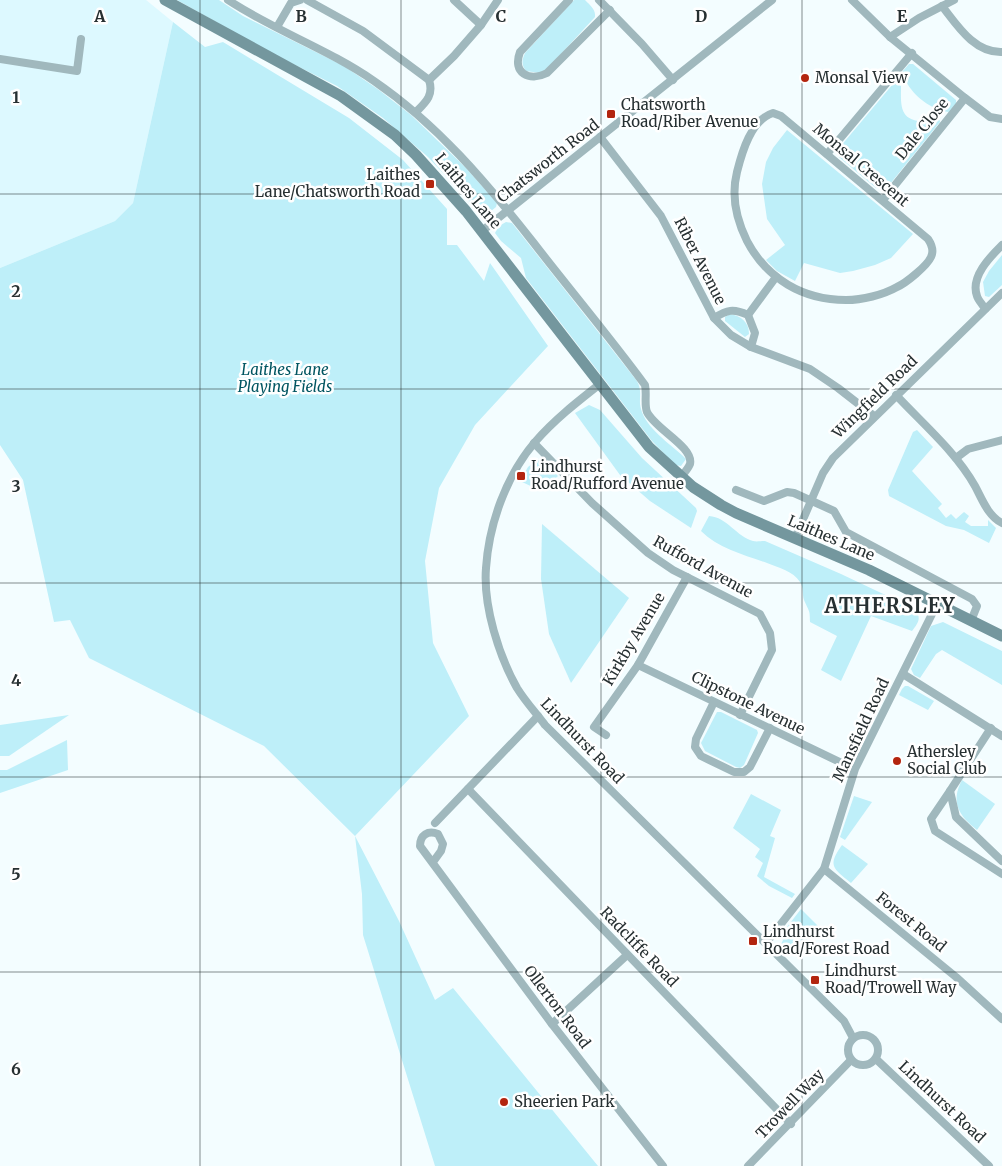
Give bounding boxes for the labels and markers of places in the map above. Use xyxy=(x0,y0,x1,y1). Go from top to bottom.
place label: Monsal View xyxy=(815,68,908,87)
marker: Monsal View xyxy=(799,72,811,84)
place label: Chatsworth Road/Riber Avenue xyxy=(621,95,758,131)
marker: Chatsworth Road/Riber Avenue xyxy=(605,108,617,120)
place label: Laithes Lane/Chatsworth Road xyxy=(255,165,420,201)
marker: Laithes Lane/Chatsworth Road xyxy=(424,178,436,190)
place label: Lindhurst Road/Rufford Avenue xyxy=(531,457,684,493)
marker: Lindhurst Road/Rufford Avenue xyxy=(515,470,527,482)
place label: Athersley Social Club xyxy=(906,742,986,778)
marker: Athersley Social Club xyxy=(891,755,903,767)
place label: Lindhurst Road/Forest Road xyxy=(763,922,890,958)
marker: Lindhurst Road/Forest Road xyxy=(747,935,759,947)
place label: Lindhurst Road/Trowell Way xyxy=(825,961,957,997)
marker: Lindhurst Road/Trowell Way xyxy=(809,974,821,986)
place label: Sheerien Park xyxy=(514,1092,615,1111)
marker: Sheerien Park xyxy=(498,1096,510,1108)

